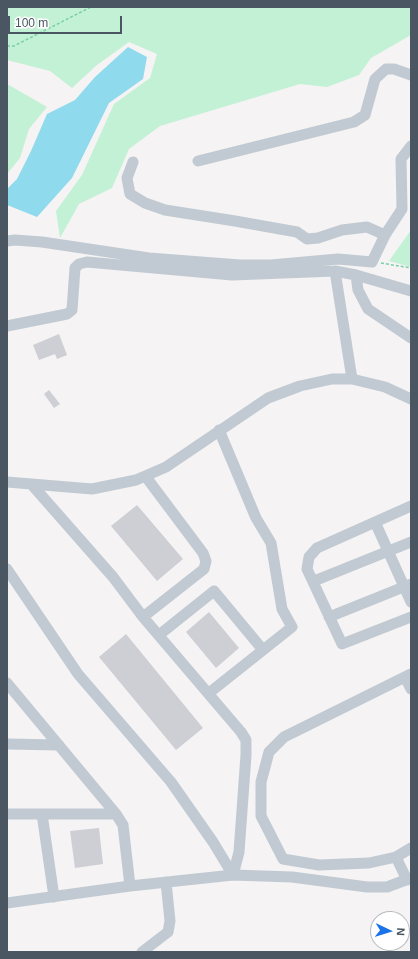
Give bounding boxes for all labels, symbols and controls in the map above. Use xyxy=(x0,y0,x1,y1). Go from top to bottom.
scale bar xyxy=(10,8,124,34)
text: 100 m xyxy=(15,16,48,30)
north arrow xyxy=(370,911,410,951)
text: N xyxy=(395,927,407,936)

